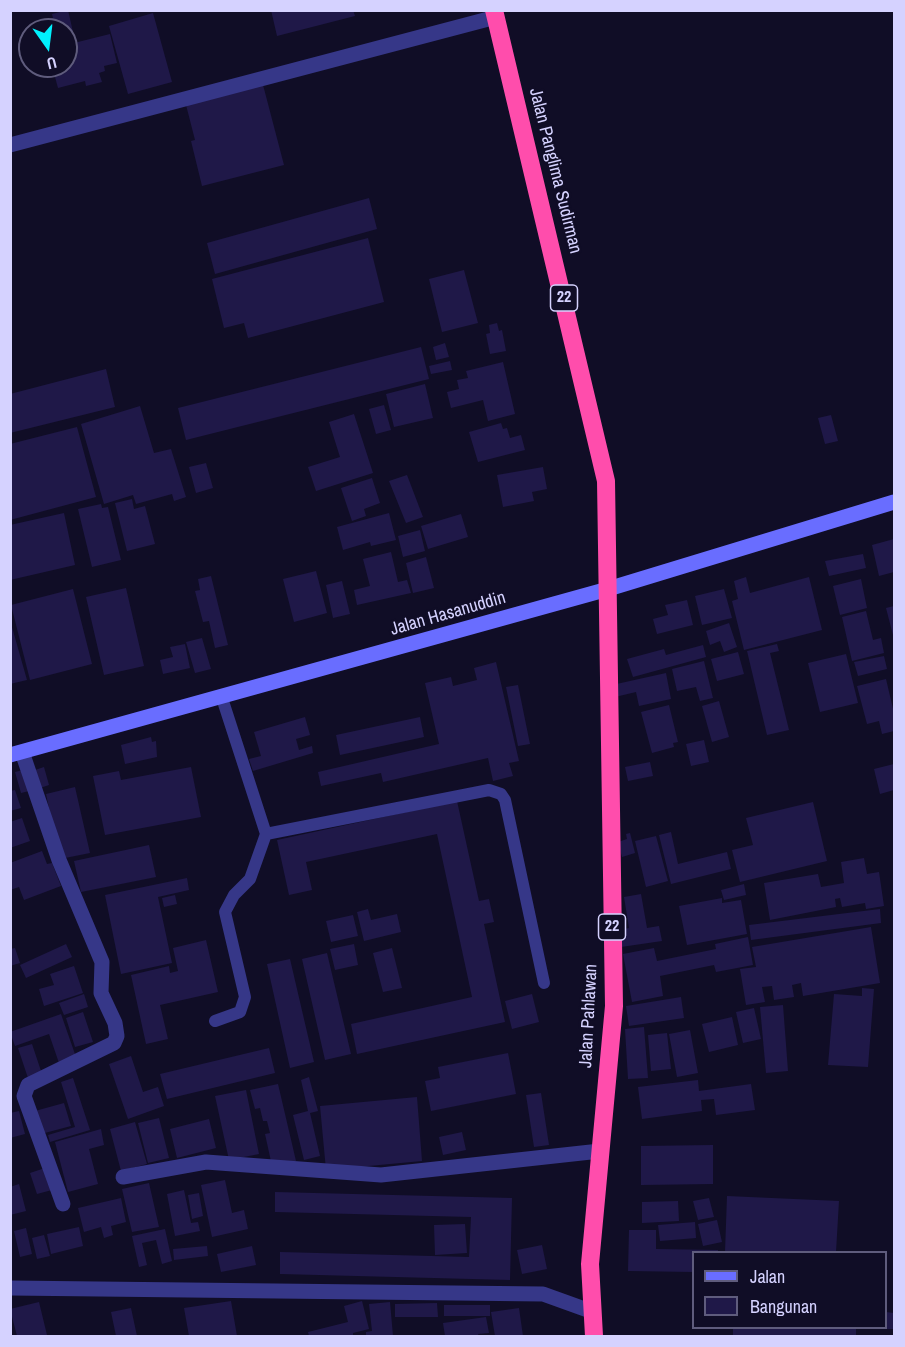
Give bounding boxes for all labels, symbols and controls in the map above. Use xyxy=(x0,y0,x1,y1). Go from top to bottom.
north arrow xyxy=(18,18,78,78)
text: U xyxy=(45,52,59,75)
street label: Jalan Panglima Sudirman xyxy=(524,86,586,256)
road number: 22 xyxy=(550,285,578,311)
street label: Jalan Hasanuddin xyxy=(388,587,508,641)
road number: 22 xyxy=(598,914,626,940)
street label: Jalan Pahlawan xyxy=(575,963,603,1069)
legend xyxy=(692,1251,887,1329)
text: Jalan xyxy=(750,1264,785,1289)
text: Bangunan xyxy=(750,1294,817,1319)

